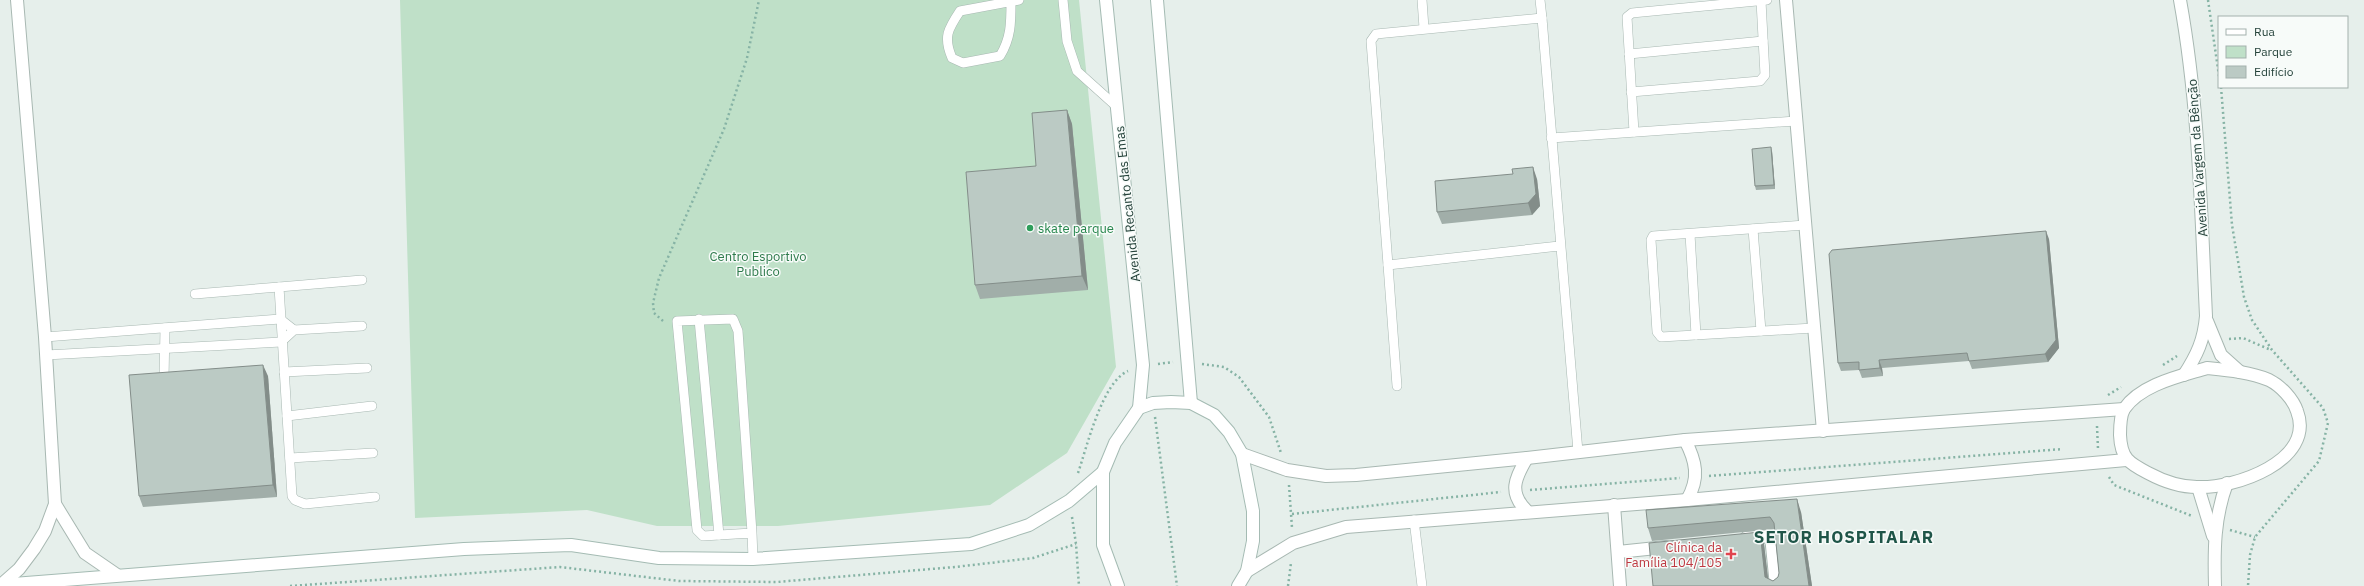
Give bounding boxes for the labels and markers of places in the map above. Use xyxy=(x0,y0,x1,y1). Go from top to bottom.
place label: skate parque xyxy=(1038,220,1114,237)
marker: skate parque xyxy=(1025,223,1035,233)
place label: Clínica da Família 104/105 xyxy=(1625,539,1722,571)
marker: Clínica da Família 104/105 xyxy=(1725,548,1737,560)

